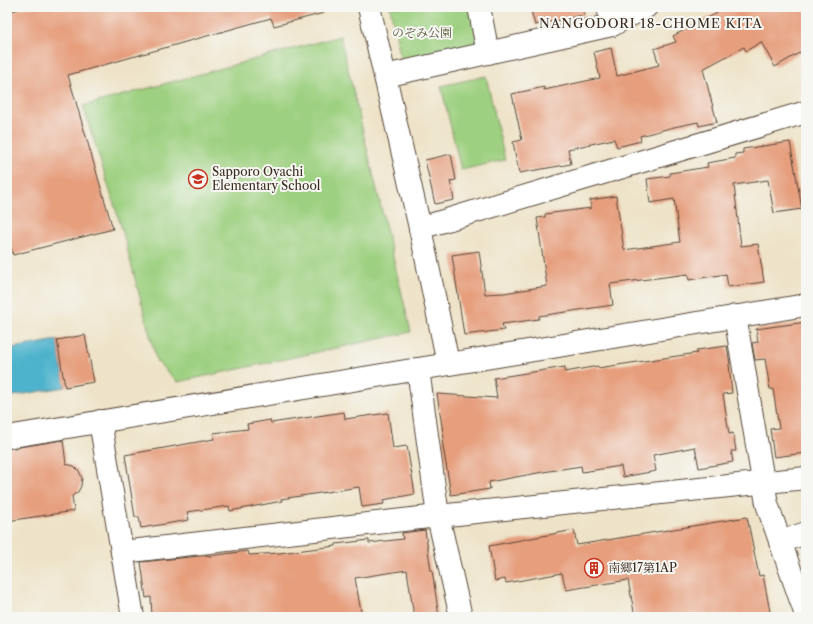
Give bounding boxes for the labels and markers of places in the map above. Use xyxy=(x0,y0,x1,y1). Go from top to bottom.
place label: Sapporo Oyachi Elementary School xyxy=(212,164,321,193)
school or university icon: Sapporo Oyachi Elementary School xyxy=(187,168,209,190)
building icon: 南郷17第1AP xyxy=(583,557,605,579)
place label: 南郷17第1AP xyxy=(608,560,677,575)

